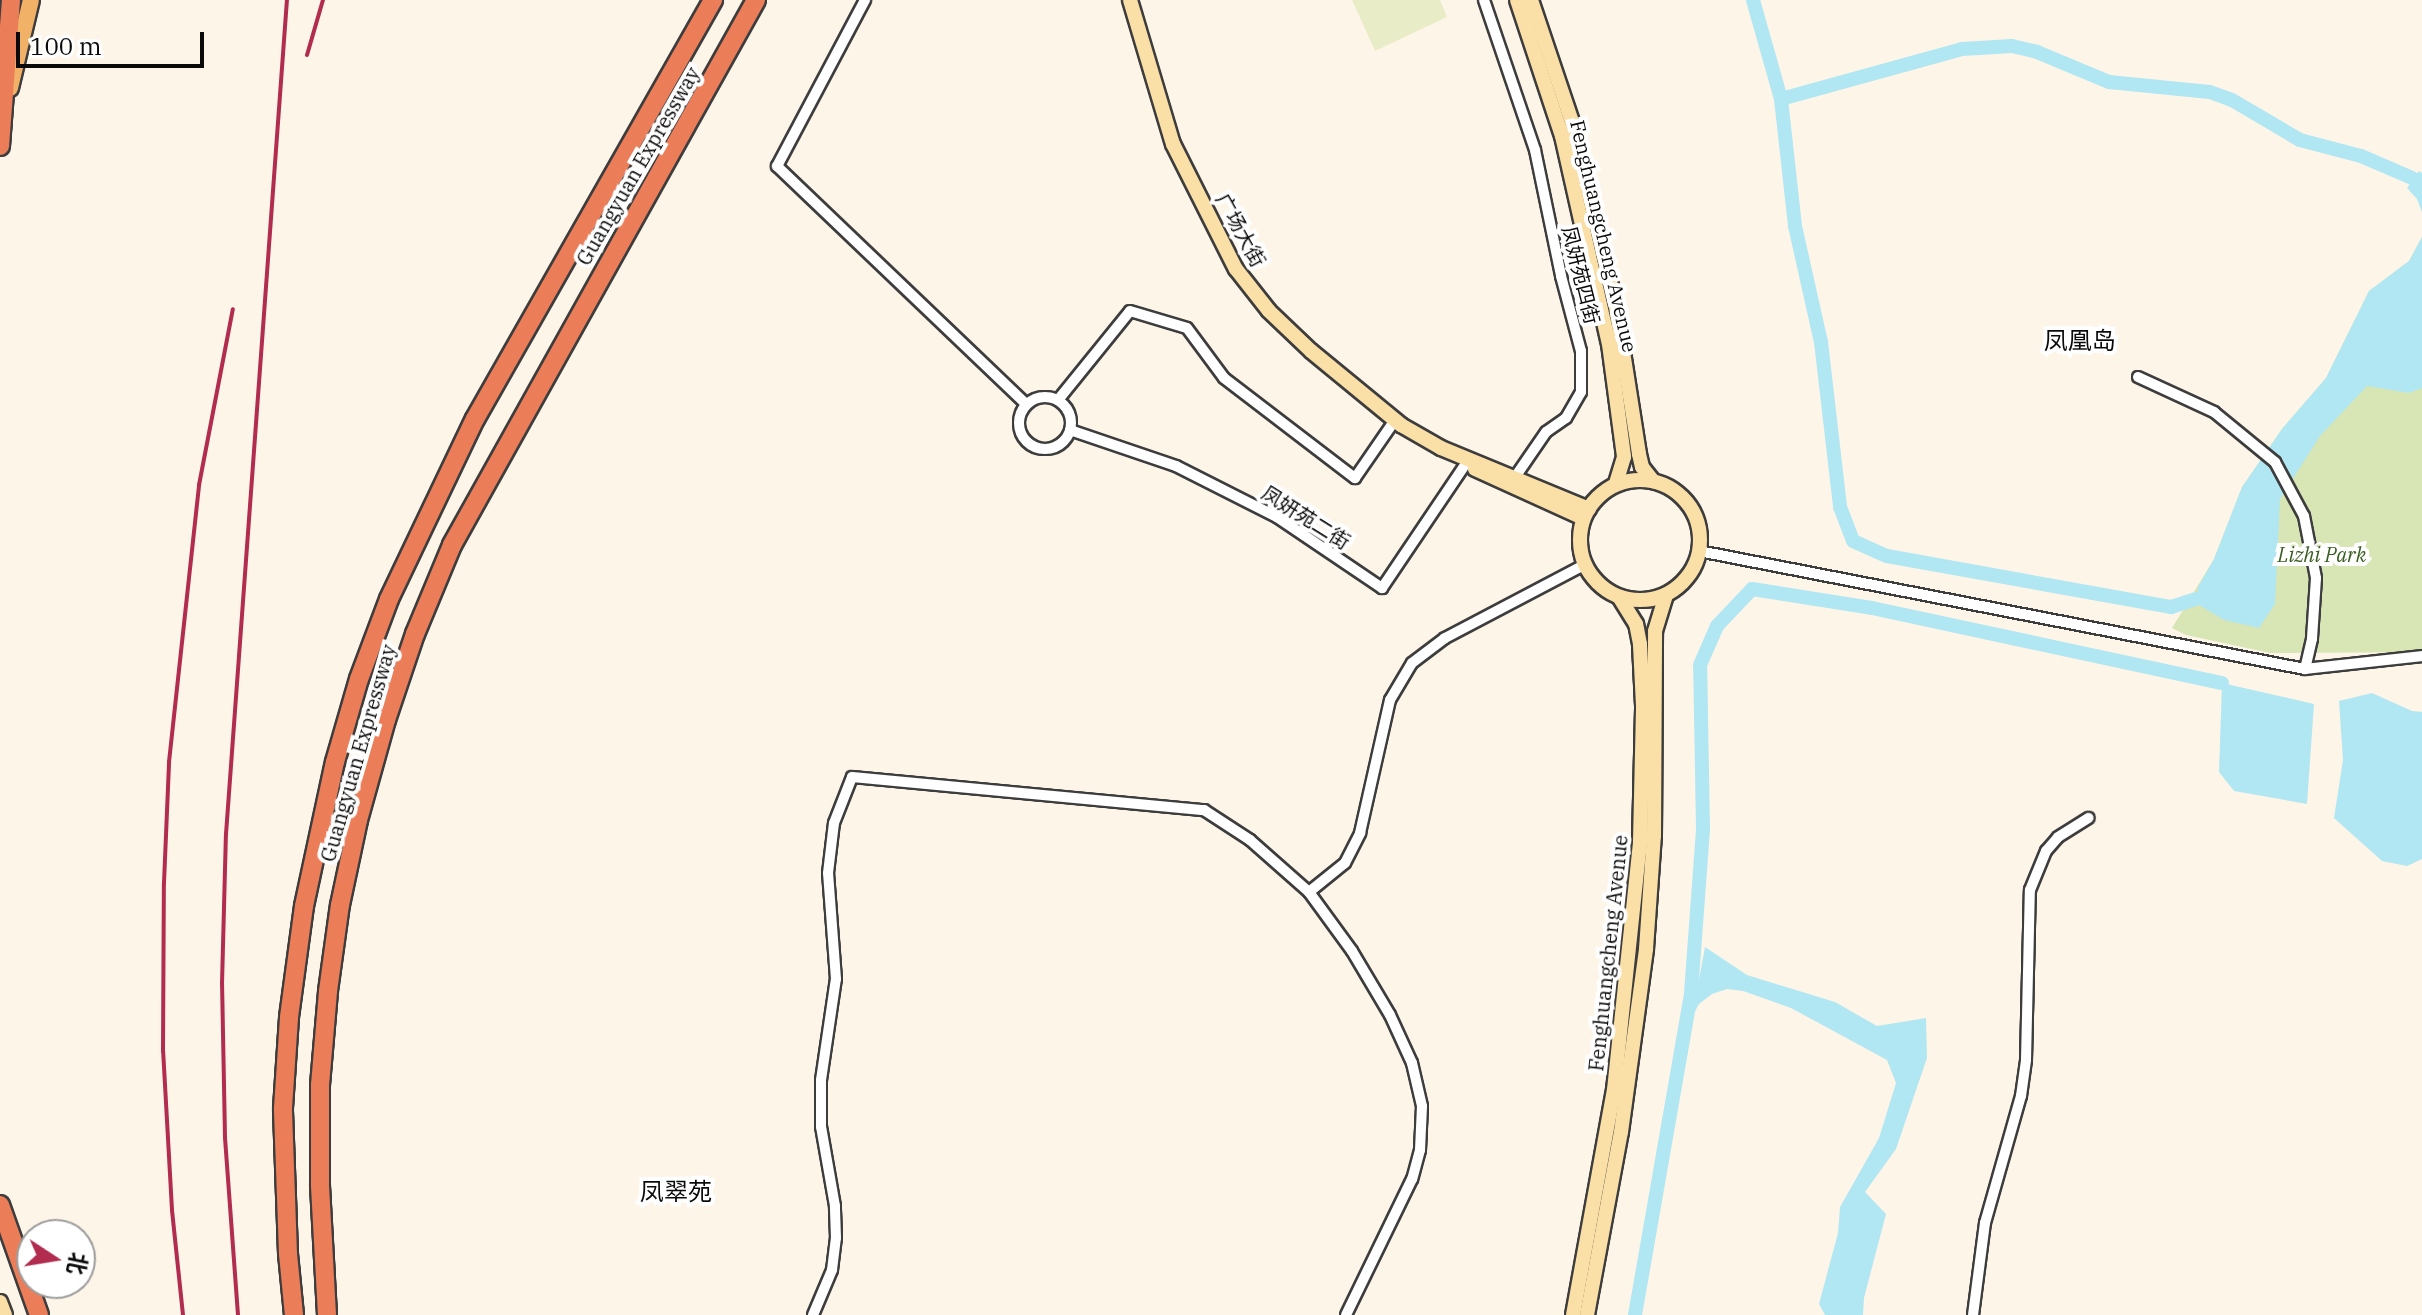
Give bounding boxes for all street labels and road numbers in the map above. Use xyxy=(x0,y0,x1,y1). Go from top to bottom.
street label: Guangyuan Expressway xyxy=(571,63,705,269)
street label: Fenghuangcheng Avenue xyxy=(1566,118,1642,354)
street label: 广场大街 xyxy=(1211,189,1271,271)
street label: 凤妍苑四街 xyxy=(1557,224,1605,326)
street label: 凤妍苑二街 xyxy=(1257,480,1355,554)
street label: Guangyuan Expressway xyxy=(315,642,401,864)
street label: Fenghuangcheng Avenue xyxy=(1584,834,1632,1072)

